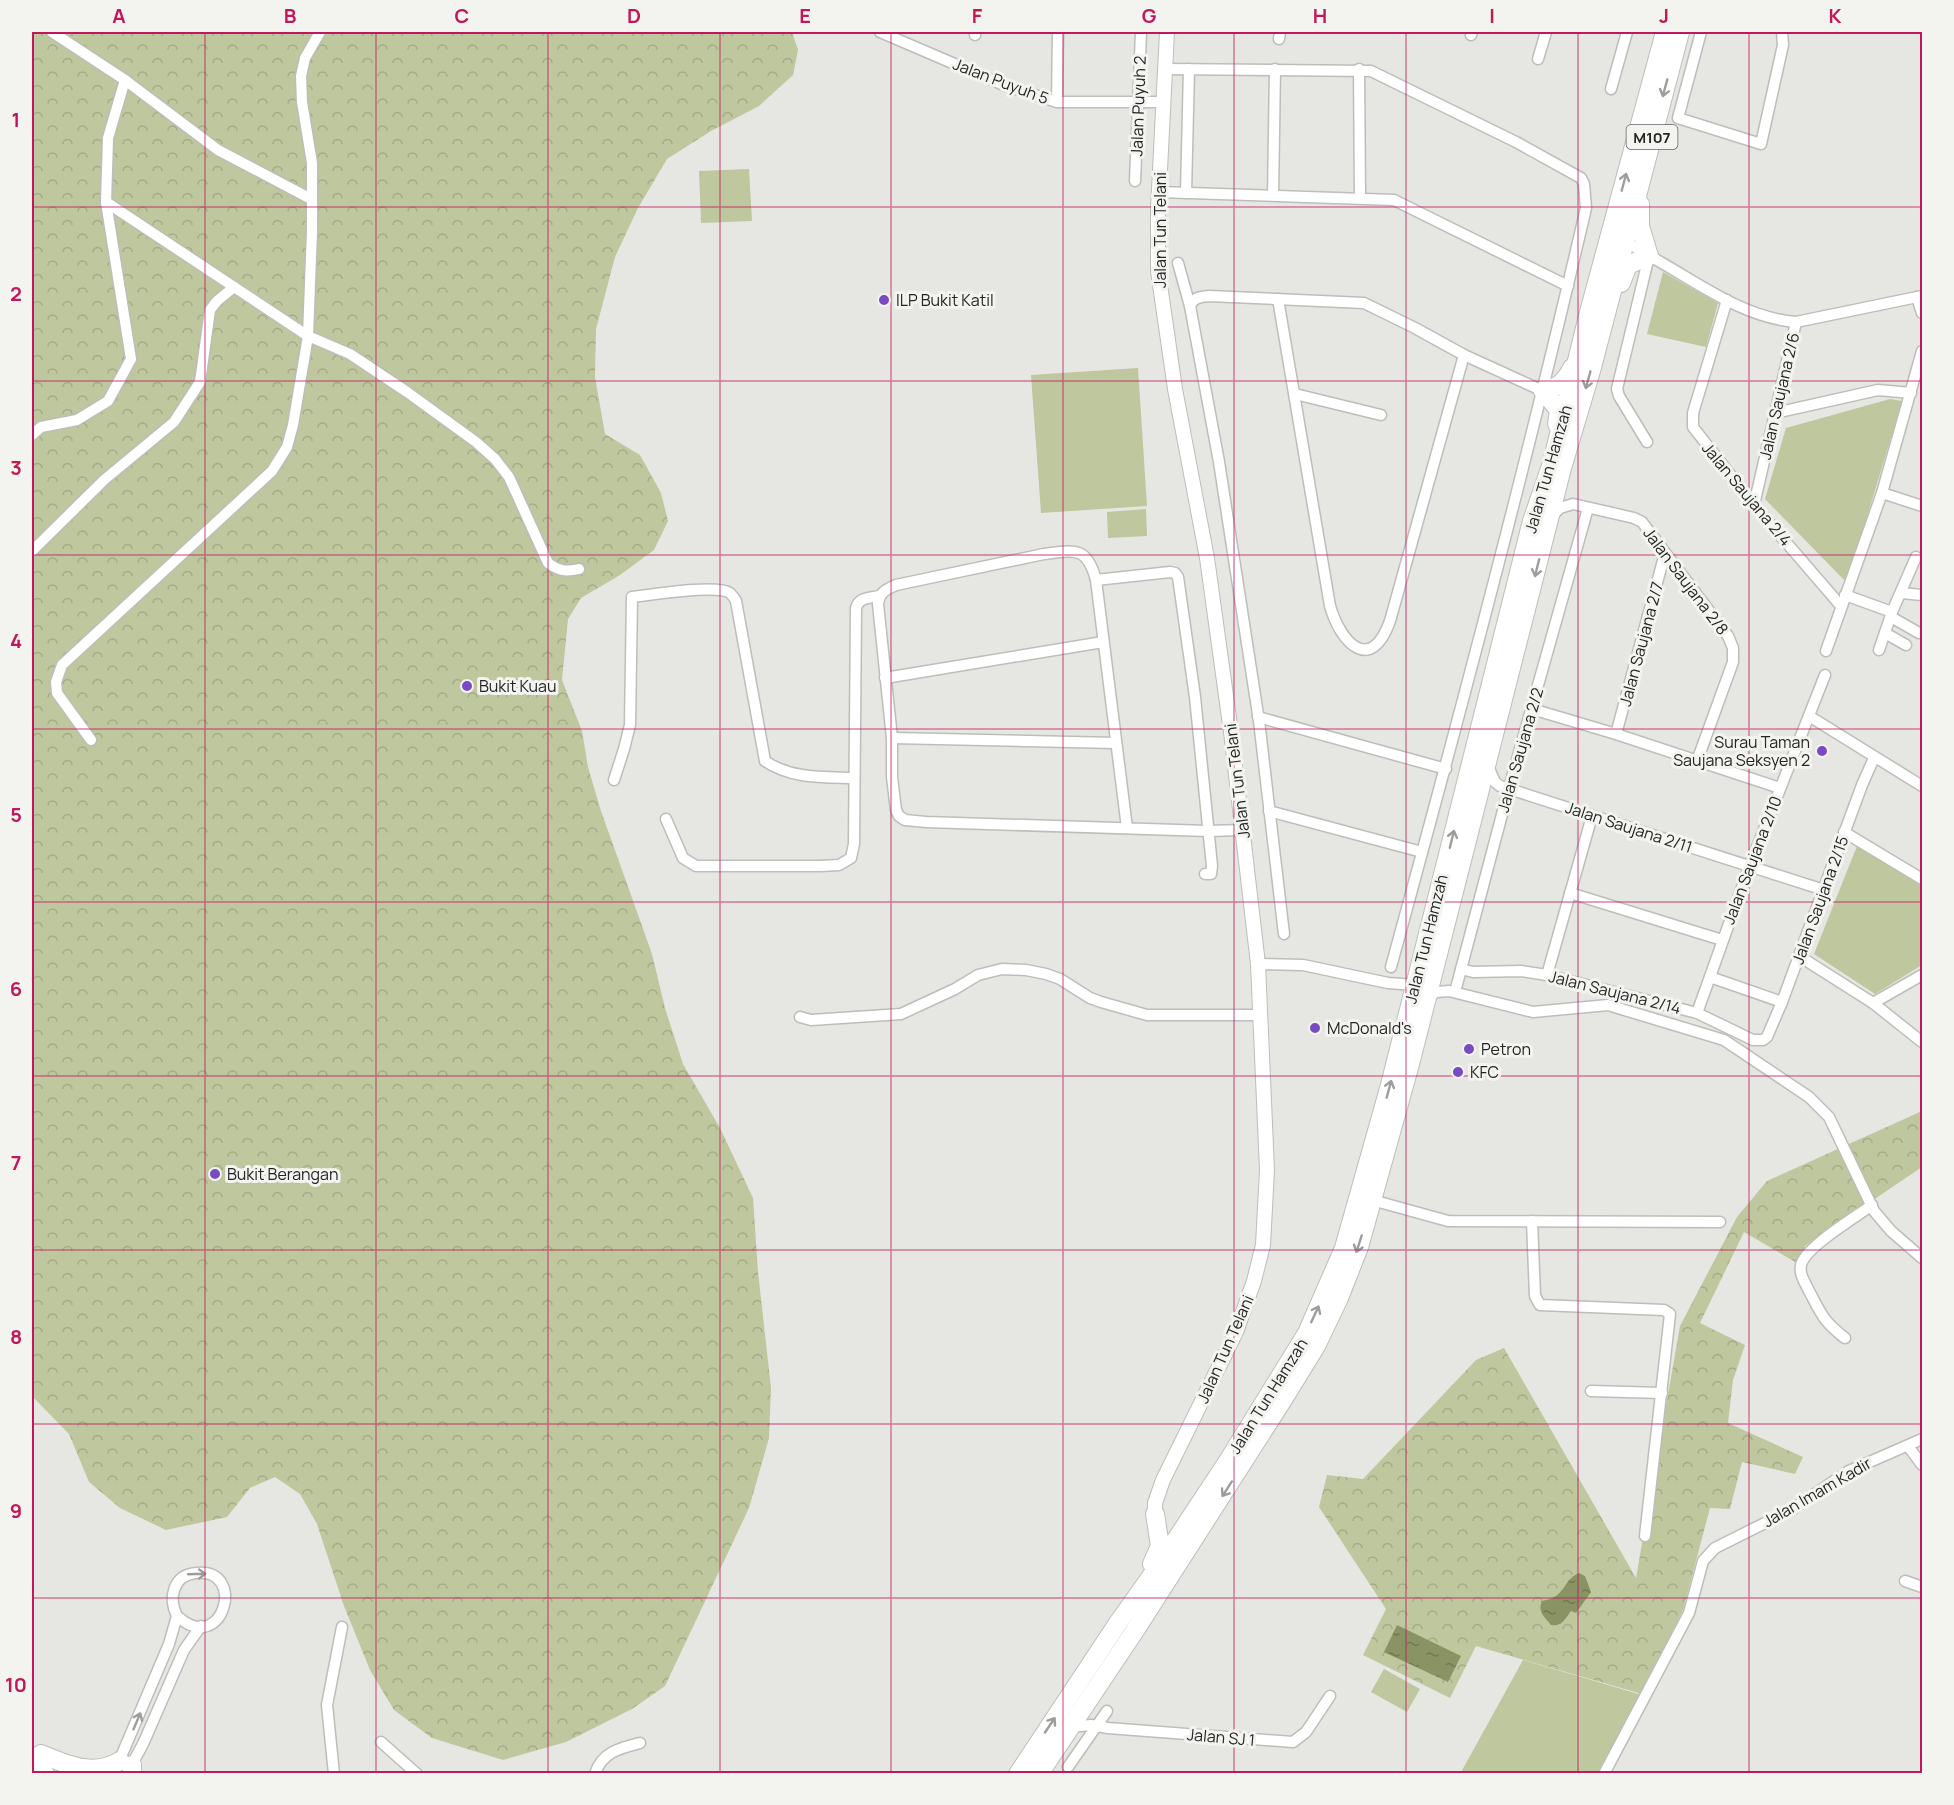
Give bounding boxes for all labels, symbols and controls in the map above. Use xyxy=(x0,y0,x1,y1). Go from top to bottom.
text: A xyxy=(112,2,126,29)
text: B xyxy=(284,2,297,29)
text: C xyxy=(455,2,469,29)
text: D xyxy=(627,2,641,29)
text: E xyxy=(799,2,811,29)
text: F xyxy=(972,2,983,29)
text: G xyxy=(1142,2,1157,29)
text: H xyxy=(1313,2,1327,29)
text: I xyxy=(1489,2,1495,29)
text: J xyxy=(1659,2,1669,29)
text: K xyxy=(1829,2,1842,29)
street label: Jalan Puyuh 5 xyxy=(950,53,1052,109)
street label: Jalan Puyuh 2 xyxy=(1125,55,1151,157)
one-way arrow xyxy=(1659,78,1670,97)
text: 1 xyxy=(12,106,20,133)
road number: M107 xyxy=(1626,125,1678,149)
street label: Jalan Tun Telani xyxy=(1149,172,1171,288)
one-way arrow xyxy=(1619,173,1630,192)
text: 2 xyxy=(10,280,22,307)
place label: ILP Bukit Katil xyxy=(896,289,994,311)
marker: ILP Bukit Katil xyxy=(877,293,891,307)
street label: Jalan Saujana 2/6 xyxy=(1754,330,1804,462)
one-way arrow xyxy=(1582,370,1593,389)
street label: Jalan Tun Hamzah xyxy=(1519,402,1577,536)
street label: Jalan Saujana 2/4 xyxy=(1697,437,1797,551)
text: 3 xyxy=(10,454,22,481)
street label: Jalan Saujana 2/8 xyxy=(1638,523,1734,639)
one-way arrow xyxy=(1530,558,1542,577)
street label: Jalan Saujana 2/7 xyxy=(1614,579,1668,709)
text: 4 xyxy=(10,627,22,654)
place label: Bukit Kuau xyxy=(479,675,556,697)
marker: Bukit Kuau xyxy=(460,679,474,693)
street label: Jalan Saujana 2/2 xyxy=(1492,685,1548,815)
street label: Jalan Tun Telani xyxy=(1219,722,1255,840)
place label: Surau Taman Saujana Seksyen 2 xyxy=(1673,731,1810,771)
marker: Surau Taman Saujana Seksyen 2 xyxy=(1815,744,1829,758)
street label: Jalan Saujana 2/10 xyxy=(1717,793,1787,927)
street label: Jalan Saujana 2/11 xyxy=(1563,796,1695,858)
text: 5 xyxy=(10,801,22,828)
one-way arrow xyxy=(1446,830,1458,849)
street label: Jalan Saujana 2/15 xyxy=(1787,833,1853,967)
street label: Jalan Tun Hamzah xyxy=(1399,872,1453,1006)
street label: Jalan Saujana 2/14 xyxy=(1547,965,1683,1019)
text: 6 xyxy=(10,975,22,1002)
place label: McDonald's xyxy=(1327,1017,1412,1039)
marker: McDonald's xyxy=(1308,1021,1322,1035)
place label: Petron xyxy=(1481,1038,1531,1060)
marker: Petron xyxy=(1462,1042,1476,1056)
place label: KFC xyxy=(1470,1061,1499,1083)
marker: KFC xyxy=(1451,1065,1465,1079)
one-way arrow xyxy=(1383,1080,1395,1099)
text: 7 xyxy=(11,1149,21,1176)
place label: Bukit Berangan xyxy=(227,1163,338,1185)
marker: Bukit Berangan xyxy=(208,1167,222,1181)
one-way arrow xyxy=(1353,1234,1364,1253)
street label: Jalan Tun Telani xyxy=(1191,1292,1259,1406)
one-way arrow xyxy=(1310,1306,1322,1324)
text: 8 xyxy=(10,1323,22,1350)
street label: Jalan Tun Hamzah xyxy=(1224,1334,1312,1458)
street label: Jalan Imam Kadir xyxy=(1759,1452,1876,1532)
one-way arrow xyxy=(1220,1480,1232,1497)
text: 9 xyxy=(10,1497,22,1524)
one-way arrow xyxy=(187,1569,207,1580)
text: 10 xyxy=(5,1671,27,1698)
one-way arrow xyxy=(132,1713,143,1731)
one-way arrow xyxy=(1044,1717,1056,1734)
street label: Jalan SJ 1 xyxy=(1186,1723,1256,1751)

